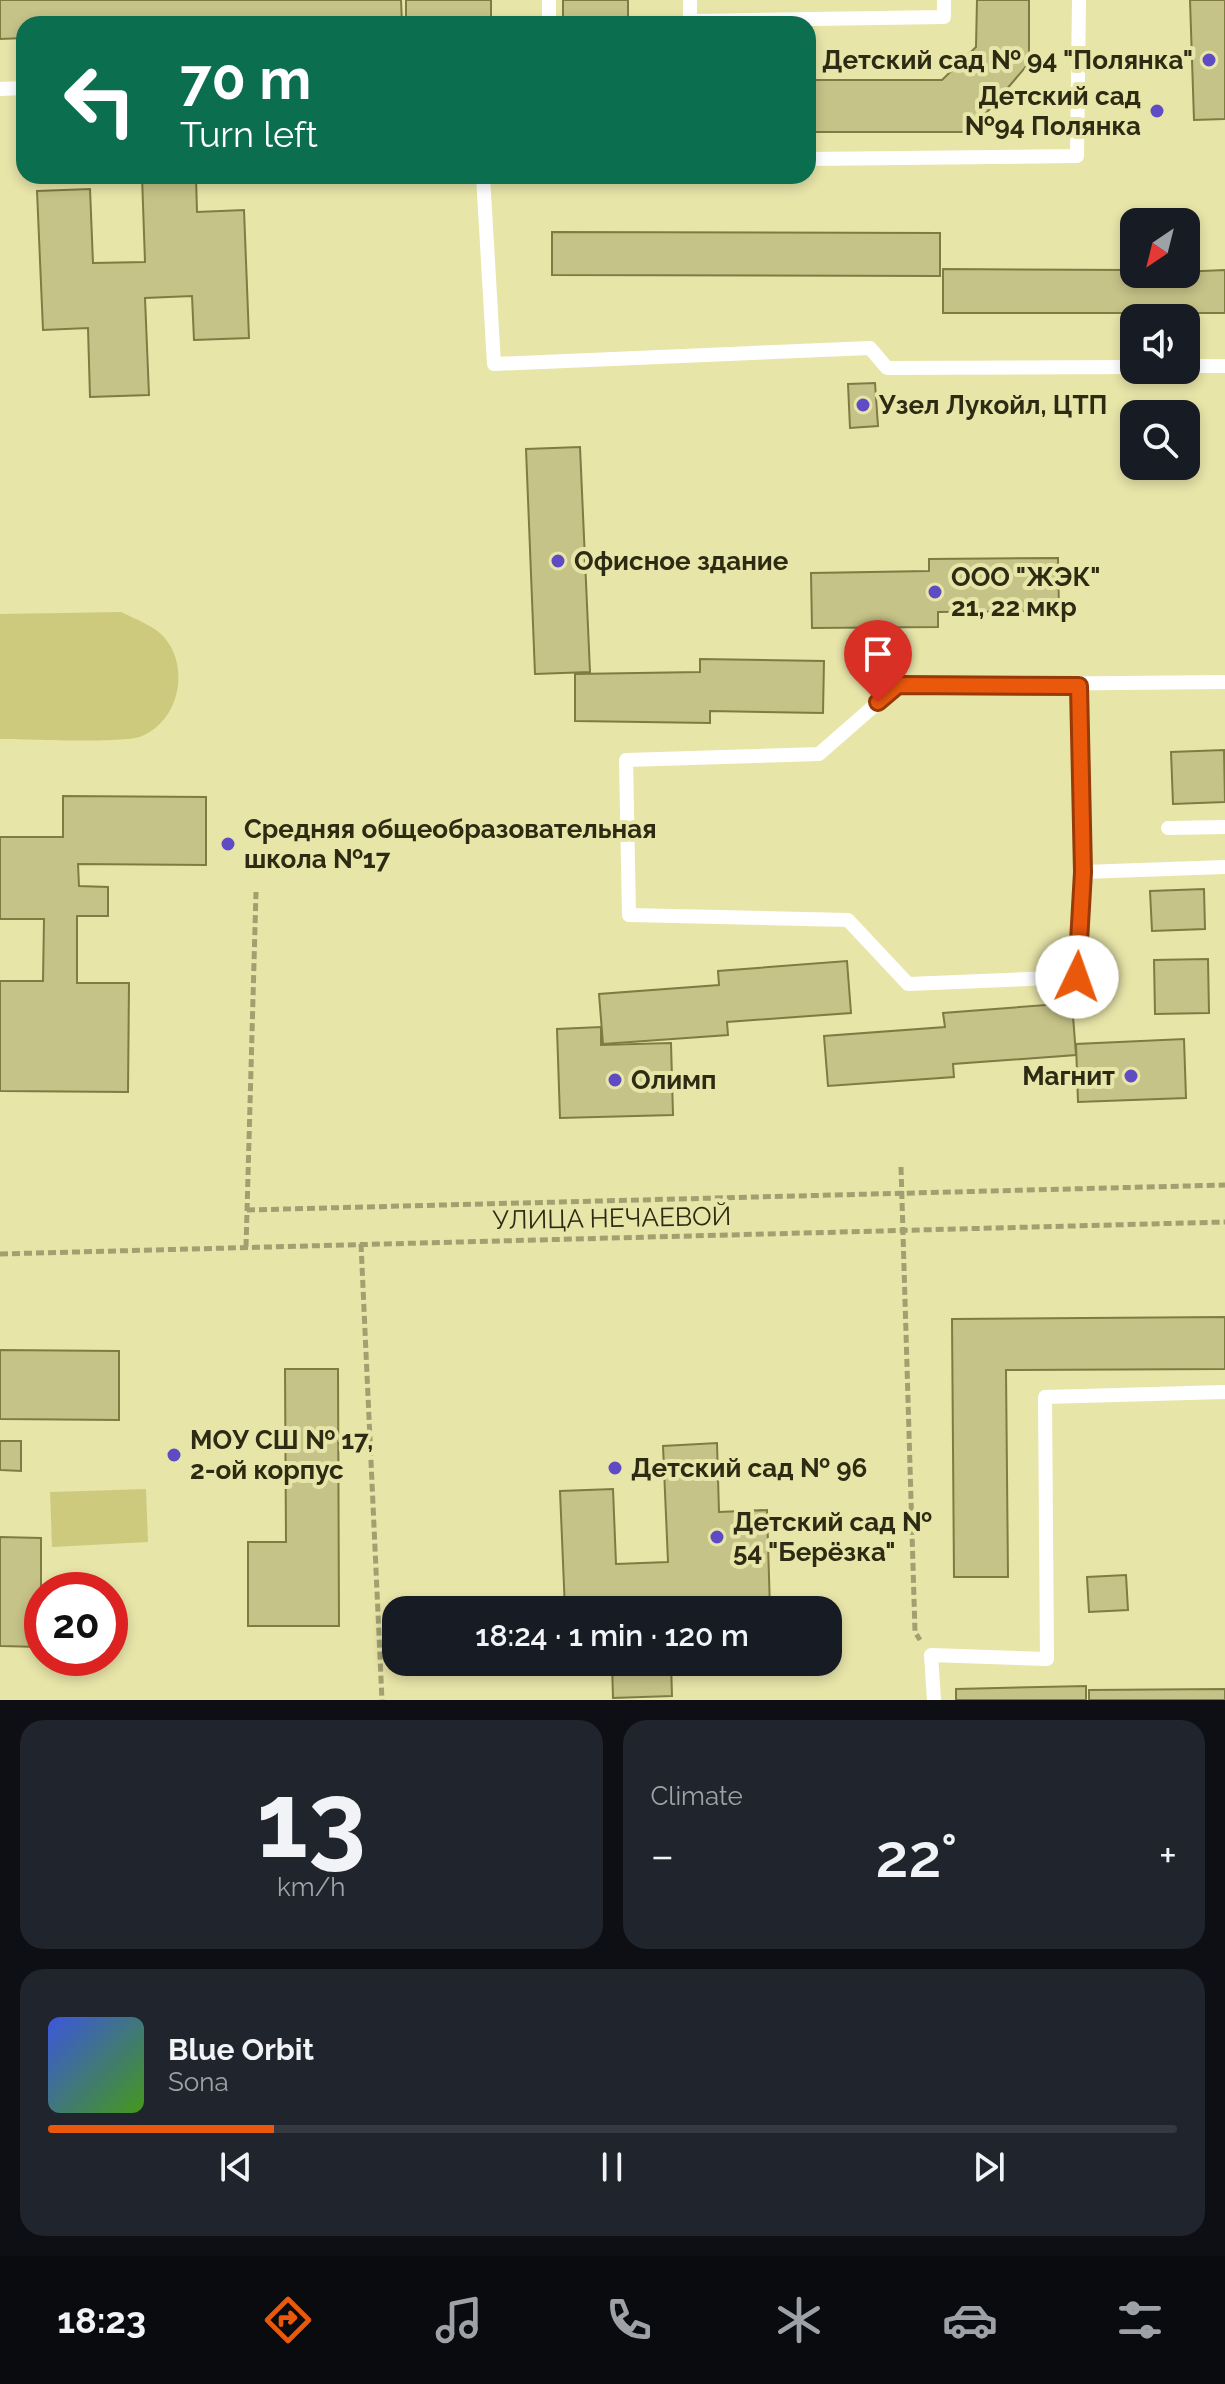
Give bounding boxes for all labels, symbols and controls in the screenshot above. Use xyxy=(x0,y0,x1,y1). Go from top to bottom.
place label: Детский сад № 94 "Полянка" xyxy=(822,45,1193,75)
text: 70 m xyxy=(180,46,311,112)
icon: left xyxy=(48,48,152,152)
marker: Детский сад № 94 "Полянка" xyxy=(1200,51,1218,69)
place label: Детский сад №94 Полянка xyxy=(965,81,1141,141)
marker: Детский сад №94 Полянка xyxy=(1148,102,1166,120)
text: Turn left xyxy=(180,113,318,155)
north arrow xyxy=(1120,208,1200,288)
map controls xyxy=(1120,208,1200,480)
button: sound xyxy=(1120,304,1200,384)
place label: Узел Лукойл, ЦТП xyxy=(878,390,1108,420)
marker: Узел Лукойл, ЦТП xyxy=(854,396,872,414)
button: search xyxy=(1120,400,1200,480)
place label: Офисное здание xyxy=(574,546,789,576)
marker: Офисное здание xyxy=(549,552,567,570)
place label: ООО "ЖЭК" 21, 22 мкр xyxy=(951,562,1101,622)
marker: ООО "ЖЭК" 21, 22 мкр xyxy=(926,583,944,601)
pin xyxy=(844,620,912,702)
icon: arrive xyxy=(856,632,900,676)
place label: Средняя общеобразовательная школа №17 xyxy=(244,814,657,874)
marker: Средняя общеобразовательная школа №17 xyxy=(219,835,237,853)
position arrow xyxy=(1035,935,1119,1019)
place label: Магнит xyxy=(1022,1061,1115,1091)
place label: Олимп xyxy=(631,1065,716,1095)
marker: Магнит xyxy=(1122,1067,1140,1085)
marker: Олимп xyxy=(606,1071,624,1089)
street label: УЛИЦА НЕЧАЕВОЙ xyxy=(492,1201,732,1235)
place label: МОУ СШ № 17, 2-ой корпус xyxy=(190,1425,373,1485)
marker: МОУ СШ № 17, 2-ой корпус xyxy=(165,1446,183,1464)
place label: Детский сад № 96 xyxy=(631,1453,867,1483)
marker: Детский сад № 96 xyxy=(606,1459,624,1477)
place label: Детский сад № 54 "Берёзка" xyxy=(733,1507,932,1567)
marker: Детский сад № 54 "Берёзка" xyxy=(708,1528,726,1546)
speed limit sign: 20 xyxy=(24,1572,128,1676)
text: 18:24 · 1 min · 120 m xyxy=(475,1618,749,1653)
text: 13 xyxy=(257,1759,366,1881)
text: Climate xyxy=(651,1781,743,1811)
text: 22° xyxy=(875,1821,958,1891)
text: − xyxy=(651,1830,674,1881)
text: + xyxy=(1159,1830,1177,1881)
text: km/h xyxy=(277,1872,346,1902)
text: Blue Orbit xyxy=(168,2032,314,2067)
text: Sona xyxy=(168,2067,229,2097)
icon: previous xyxy=(214,2145,258,2189)
icon: pause xyxy=(590,2145,634,2189)
icon: next xyxy=(967,2145,1011,2189)
icon: directions xyxy=(260,2292,316,2348)
icon: music xyxy=(431,2292,487,2348)
icon: phone xyxy=(601,2292,657,2348)
icon: climate xyxy=(771,2292,827,2348)
icon: car xyxy=(942,2292,998,2348)
icon: filters xyxy=(1112,2292,1168,2348)
text: 18:23 xyxy=(57,2299,146,2341)

